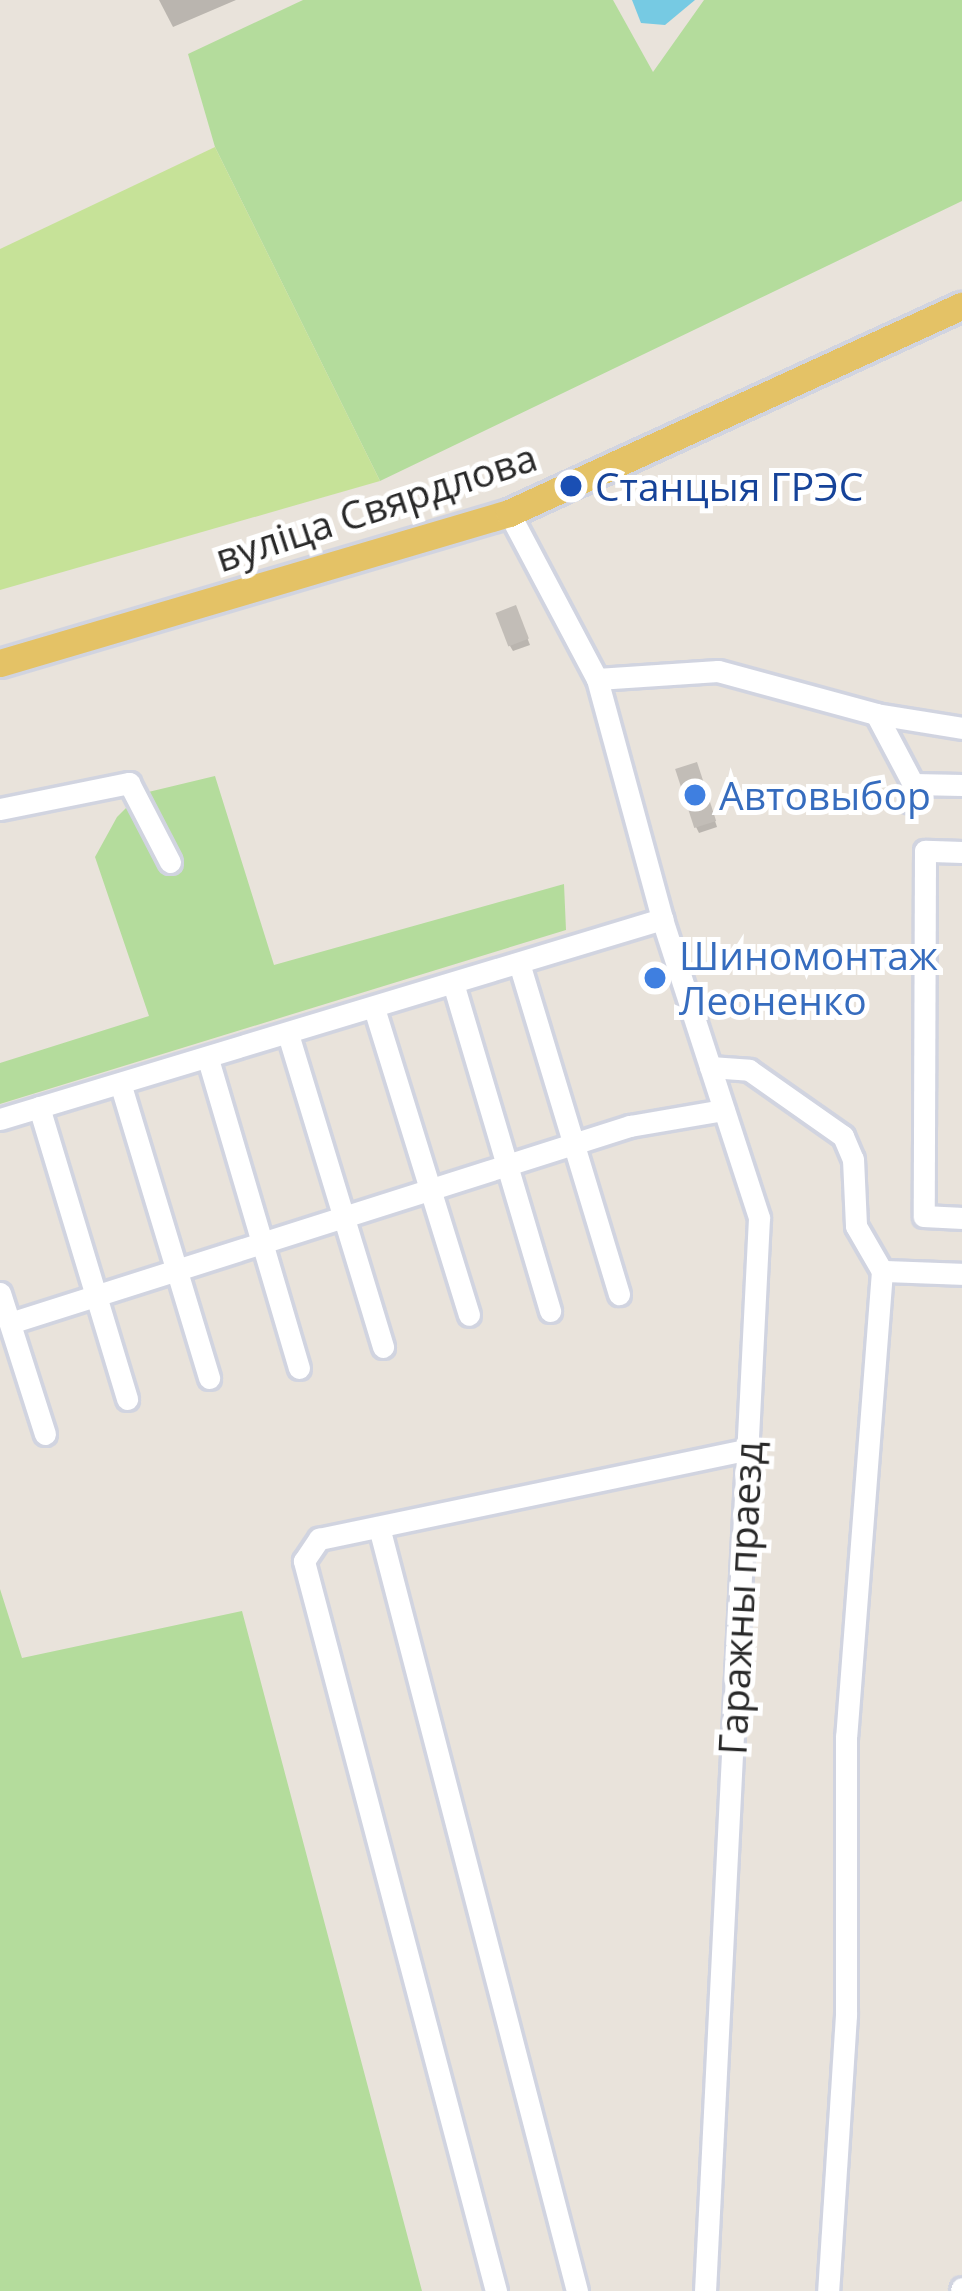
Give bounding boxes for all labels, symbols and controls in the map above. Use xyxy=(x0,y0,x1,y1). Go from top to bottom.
street label: вуліца Свярдлова xyxy=(209,433,543,581)
place label: Станцыя ГРЭС xyxy=(595,463,863,509)
marker: Станцыя ГРЭС xyxy=(558,473,584,499)
place label: Автовыбор xyxy=(719,772,931,818)
marker: Автовыбор xyxy=(682,782,708,808)
place label: Шиномонтаж Леоненко xyxy=(679,933,938,1024)
marker: Шиномонтаж Леоненко xyxy=(642,965,668,991)
street label: Гаражны праезд xyxy=(708,1440,772,1756)

